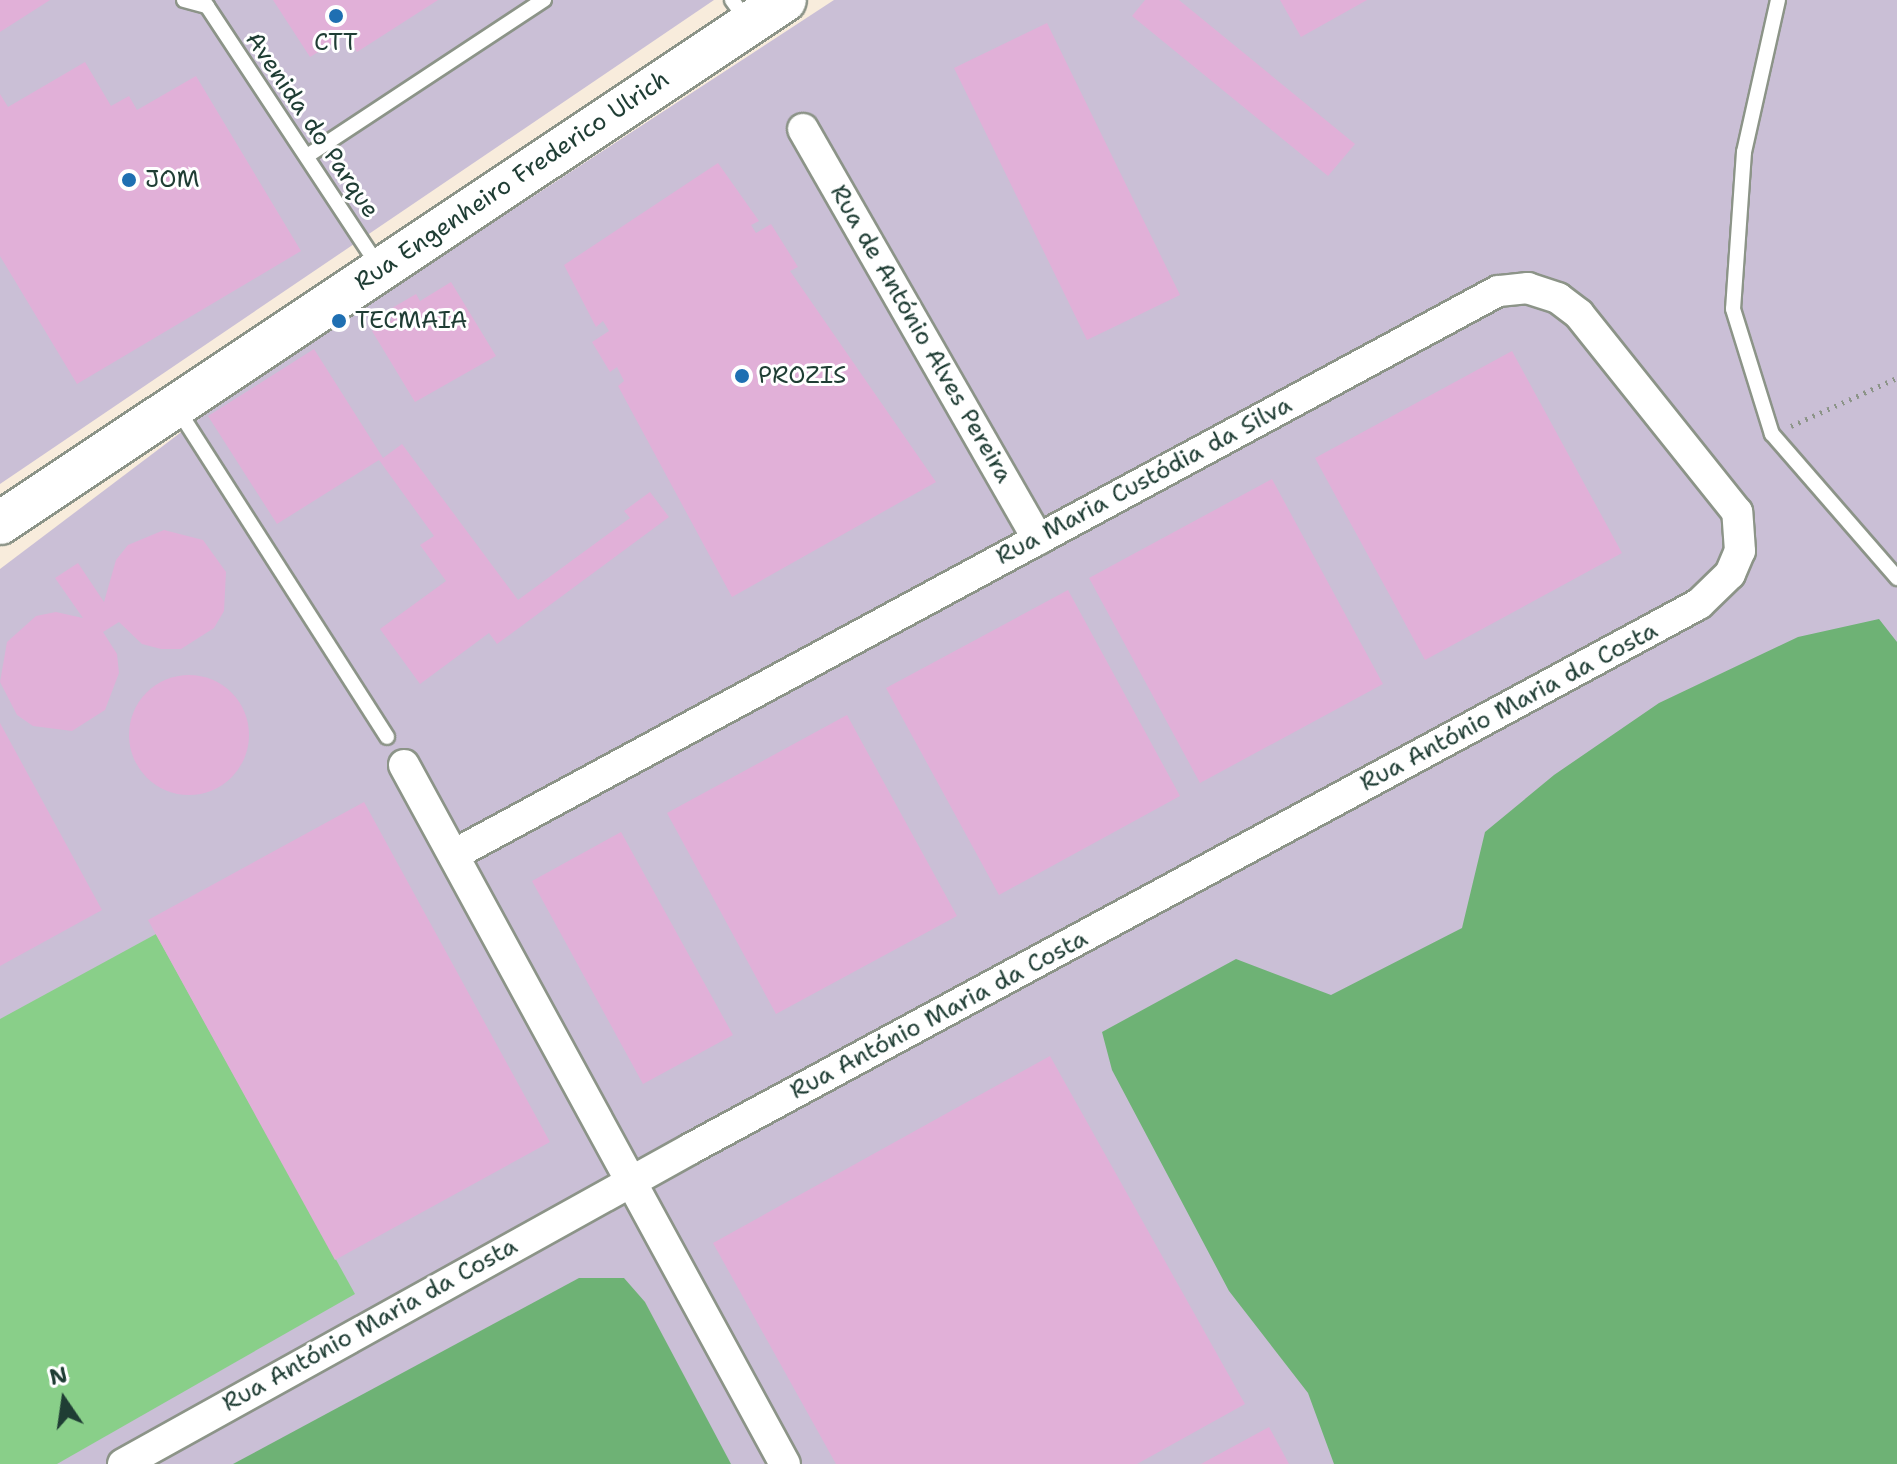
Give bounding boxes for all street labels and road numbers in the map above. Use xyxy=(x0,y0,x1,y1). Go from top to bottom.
street label: Avenida do Parque xyxy=(239,26,385,224)
street label: Rua Engenheiro Frederico Ulrich xyxy=(349,65,675,297)
street label: Rua de António Alves Pereira xyxy=(824,180,1018,488)
street label: Rua Maria Custódia da Silva xyxy=(991,391,1297,571)
street label: Rua António Maria da Costa xyxy=(1355,616,1663,798)
street label: Rua António Maria da Costa xyxy=(785,924,1093,1106)
street label: Rua António Maria da Costa xyxy=(217,1232,523,1418)

